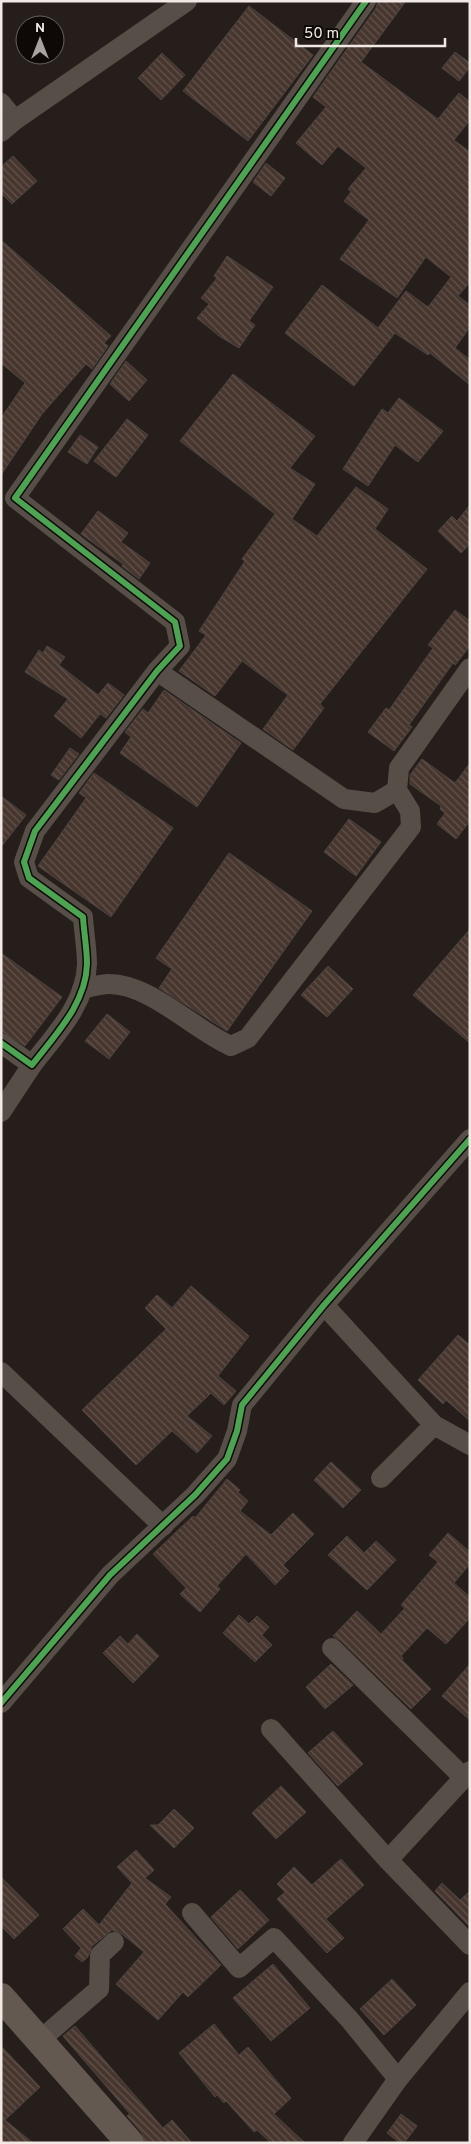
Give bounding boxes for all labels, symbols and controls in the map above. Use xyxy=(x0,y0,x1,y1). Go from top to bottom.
north arrow xyxy=(15,15,65,65)
scale bar xyxy=(296,15,445,47)
text: N xyxy=(35,20,45,37)
text: 50 m xyxy=(304,25,339,44)

